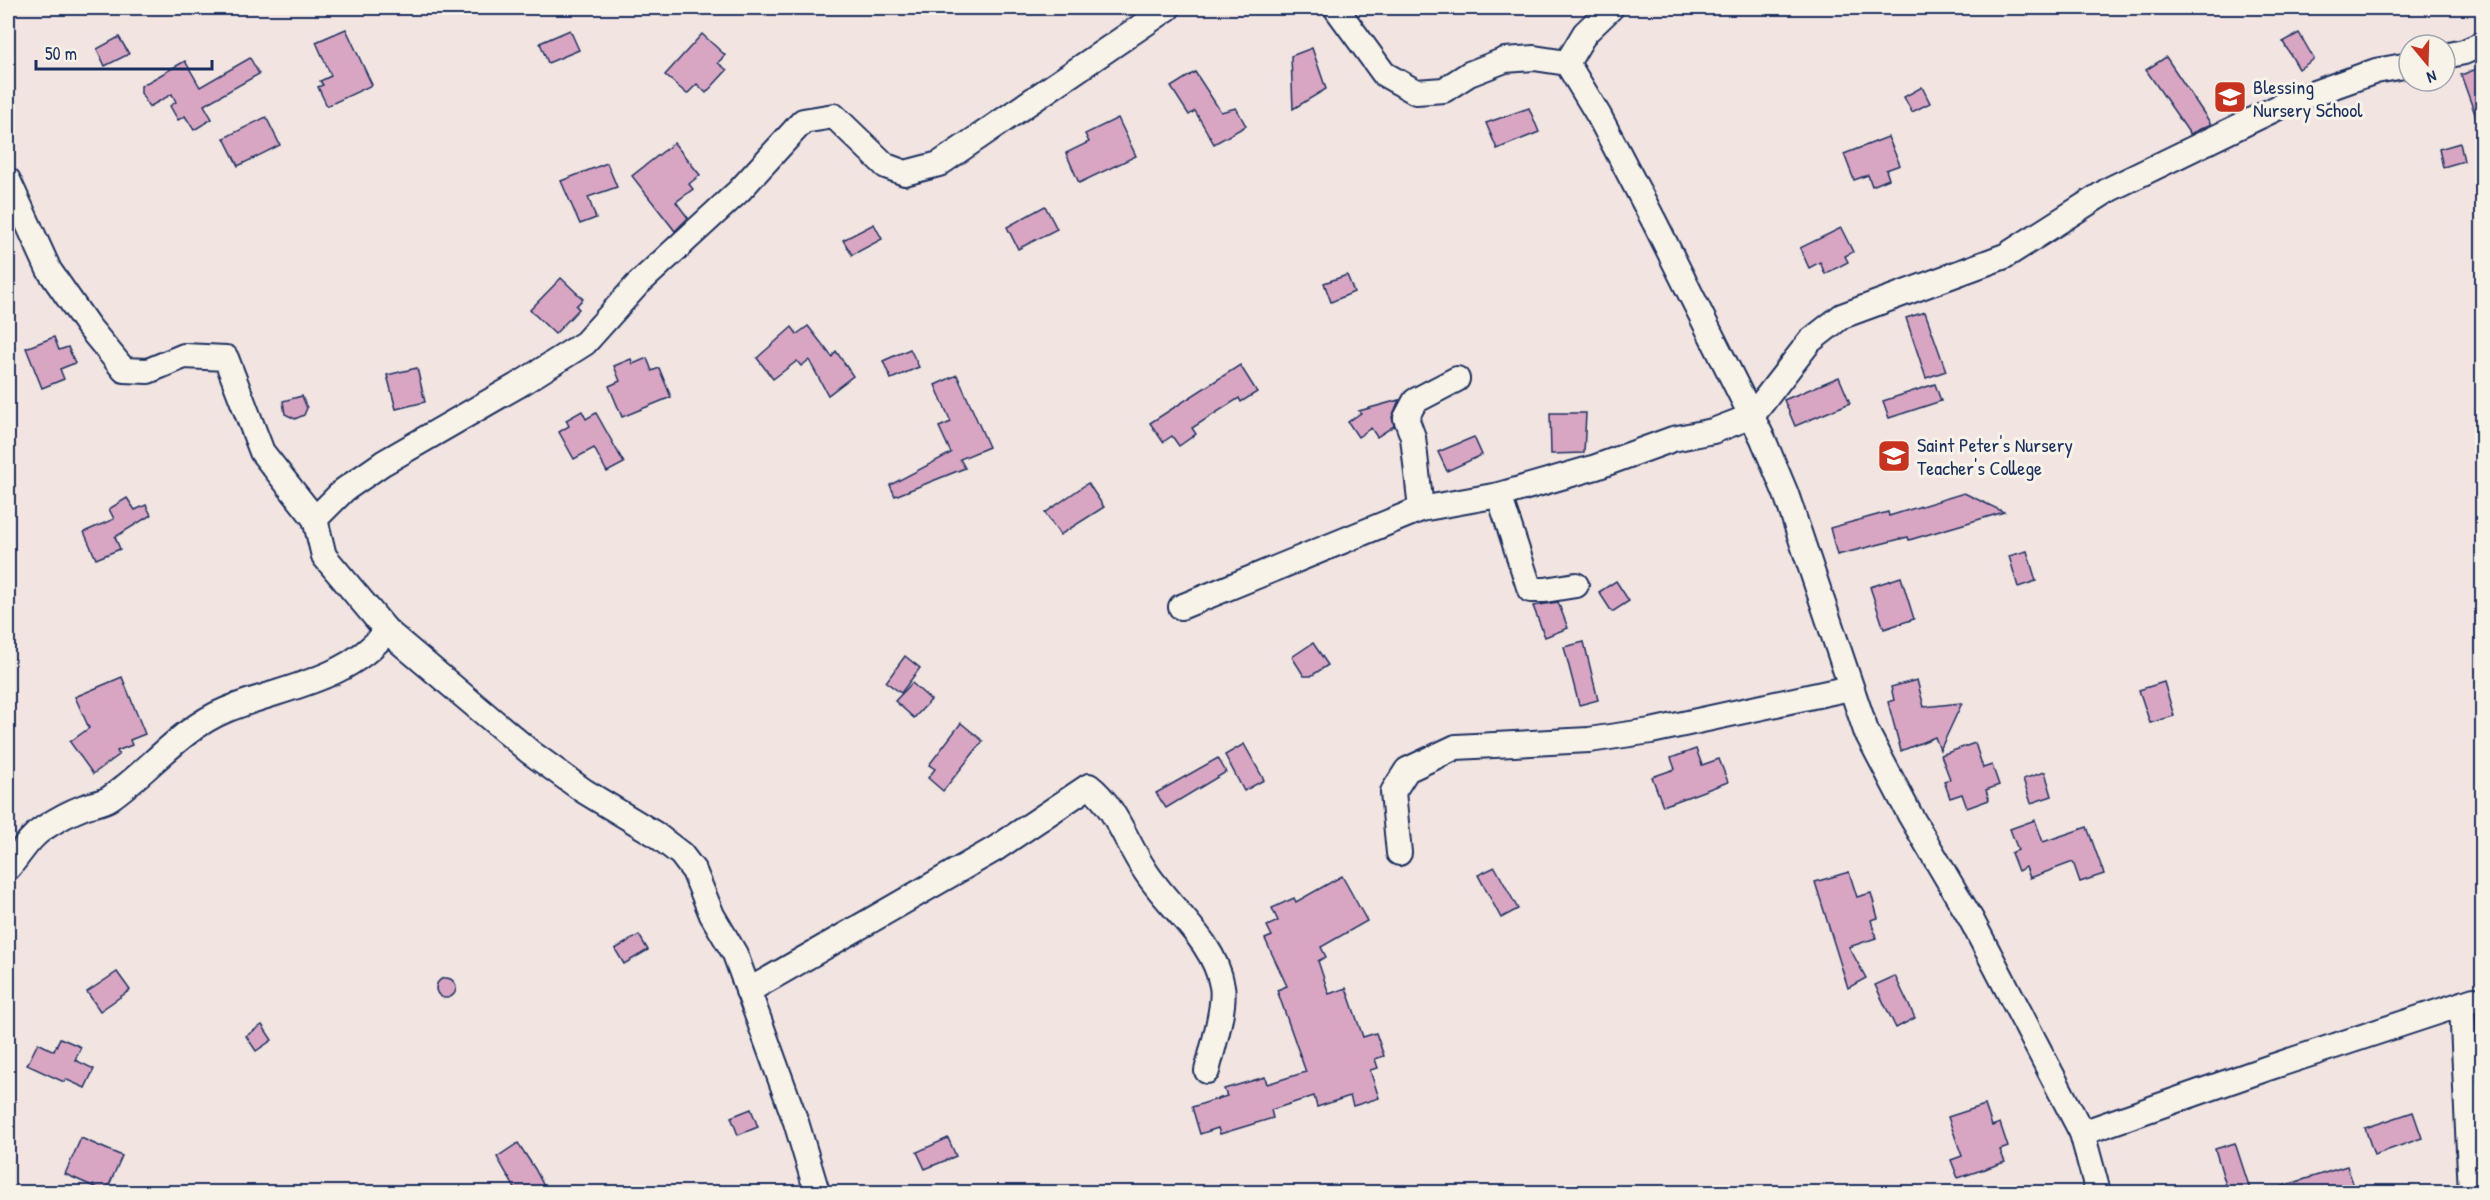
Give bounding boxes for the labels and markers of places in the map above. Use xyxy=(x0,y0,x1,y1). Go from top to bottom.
place label: Blessing Nursery School xyxy=(2253,73,2363,123)
school or university icon: Blessing Nursery School xyxy=(2212,79,2248,115)
place label: Saint Peter's Nursery Teacher's College xyxy=(1917,431,2073,481)
school or university icon: Saint Peter's Nursery Teacher's College xyxy=(1876,438,1912,474)

